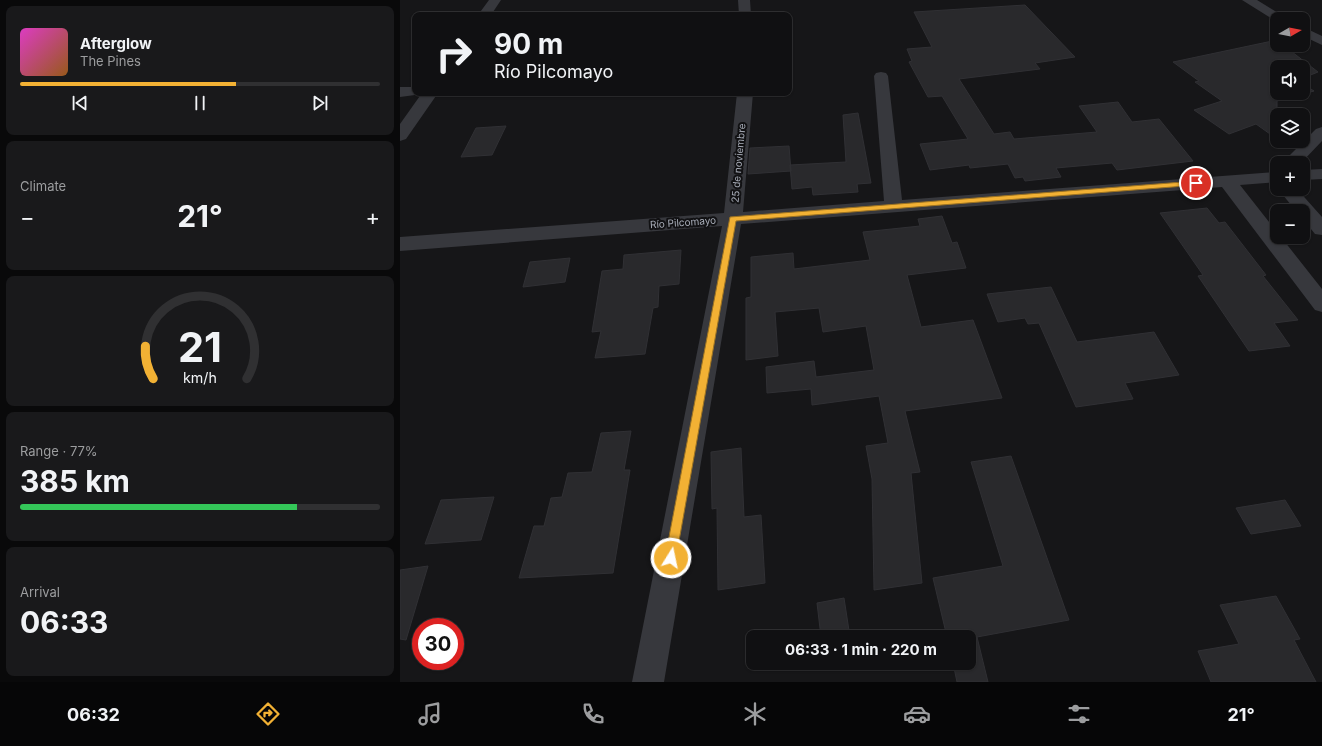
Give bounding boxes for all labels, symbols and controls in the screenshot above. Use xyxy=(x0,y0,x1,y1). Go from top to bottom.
north arrow xyxy=(1270,12,1310,52)
map controls xyxy=(1270,12,1310,244)
text: 90 m xyxy=(494,27,563,61)
icon: right xyxy=(428,28,480,80)
text: Afterglow xyxy=(80,34,152,53)
text: The Pines xyxy=(80,53,141,69)
button: sound xyxy=(1270,60,1310,100)
text: Río Pilcomayo xyxy=(494,61,613,82)
icon: previous xyxy=(69,92,91,114)
icon: pause xyxy=(189,92,211,114)
icon: next xyxy=(309,92,331,114)
button: layers xyxy=(1270,108,1310,148)
street label: 25 de noviembre xyxy=(729,123,747,203)
button: + xyxy=(1270,156,1310,196)
pin xyxy=(1179,166,1213,200)
icon: arrive xyxy=(1185,172,1207,194)
text: Climate xyxy=(20,178,66,194)
text: 21° xyxy=(177,198,223,234)
text: − xyxy=(20,204,35,230)
text: + xyxy=(365,204,380,230)
button: − xyxy=(1270,204,1310,244)
street label: Río Pilcomayo xyxy=(650,214,716,230)
text: 21 xyxy=(178,322,222,372)
text: km/h xyxy=(183,369,217,386)
text: Range · 77% xyxy=(20,443,98,459)
text: 385 km xyxy=(20,463,130,499)
position arrow xyxy=(650,537,692,579)
text: Arrival xyxy=(20,584,60,600)
text: 06:33 xyxy=(20,604,108,640)
speed limit sign: 30 xyxy=(412,618,464,670)
text: 06:33 · 1 min · 220 m xyxy=(785,640,937,659)
icon: directions xyxy=(254,700,282,728)
icon: music xyxy=(416,700,444,728)
icon: phone xyxy=(579,700,607,728)
icon: climate xyxy=(741,700,769,728)
icon: car xyxy=(903,700,931,728)
icon: filters xyxy=(1065,700,1093,728)
text: 06:32 xyxy=(67,704,120,725)
text: 21° xyxy=(1227,704,1255,725)

